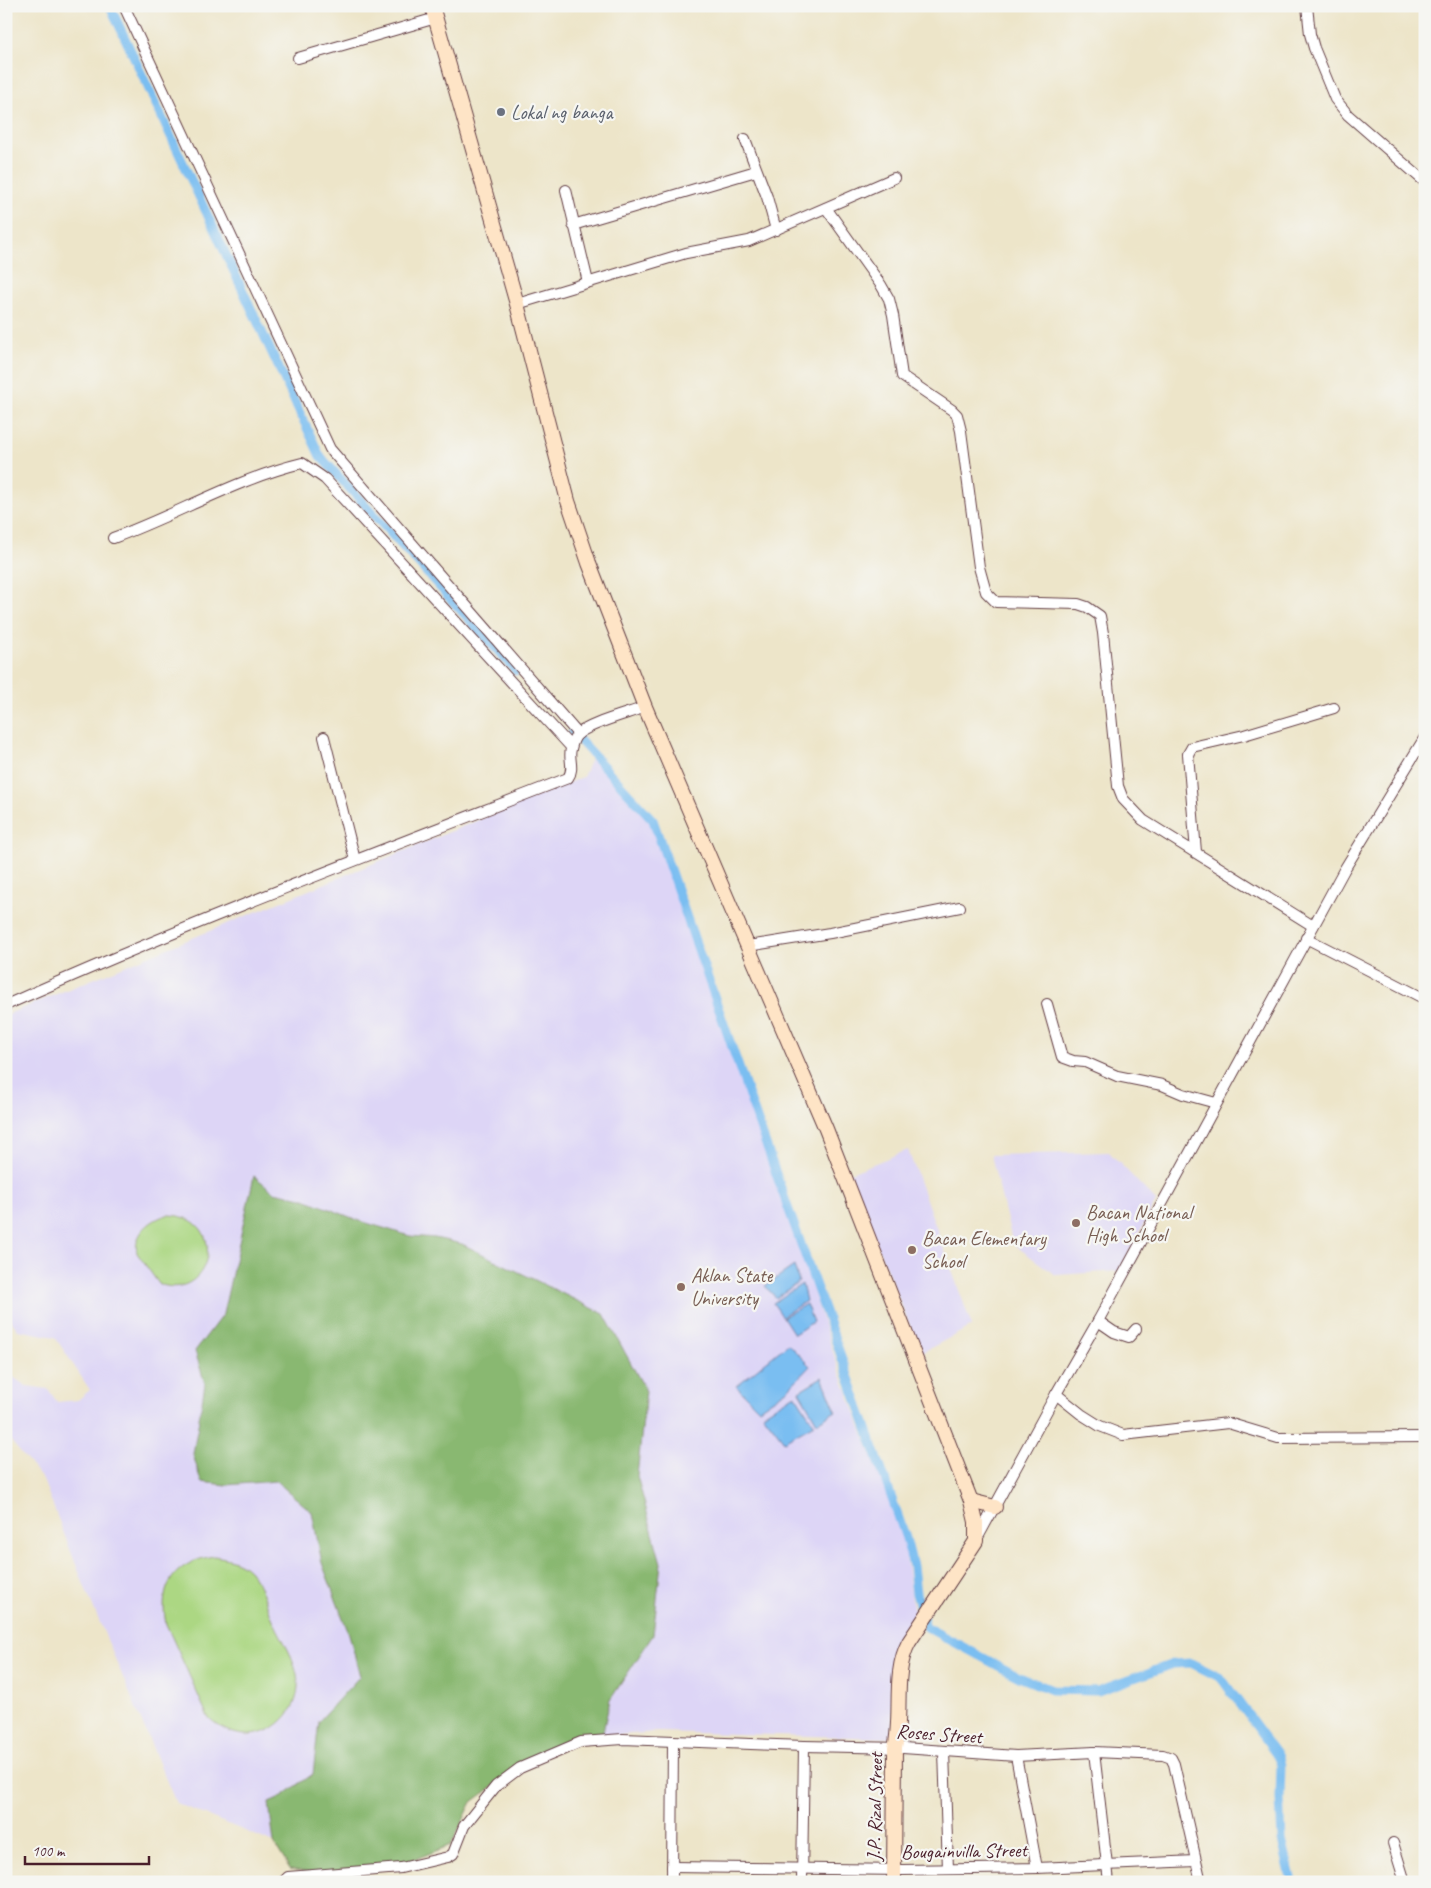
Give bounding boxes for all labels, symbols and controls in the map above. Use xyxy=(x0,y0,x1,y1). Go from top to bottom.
place label: Lokal ng banga xyxy=(511,100,615,125)
marker: Lokal ng banga xyxy=(495,106,507,118)
place label: Bacan National High School xyxy=(1086,1200,1195,1248)
marker: Bacan National High School xyxy=(1070,1217,1082,1229)
place label: Bacan Elementary School xyxy=(922,1226,1047,1274)
marker: Bacan Elementary School xyxy=(906,1244,918,1256)
place label: Aklan State University xyxy=(691,1263,774,1311)
marker: Aklan State University xyxy=(675,1281,687,1293)
street label: Roses Street xyxy=(895,1719,985,1750)
street label: J.P. Rizal Street xyxy=(862,1750,888,1862)
scale bar xyxy=(25,1833,149,1865)
street label: Bougainvilla Street xyxy=(901,1837,1030,1865)
text: 100 m xyxy=(32,1842,66,1861)

